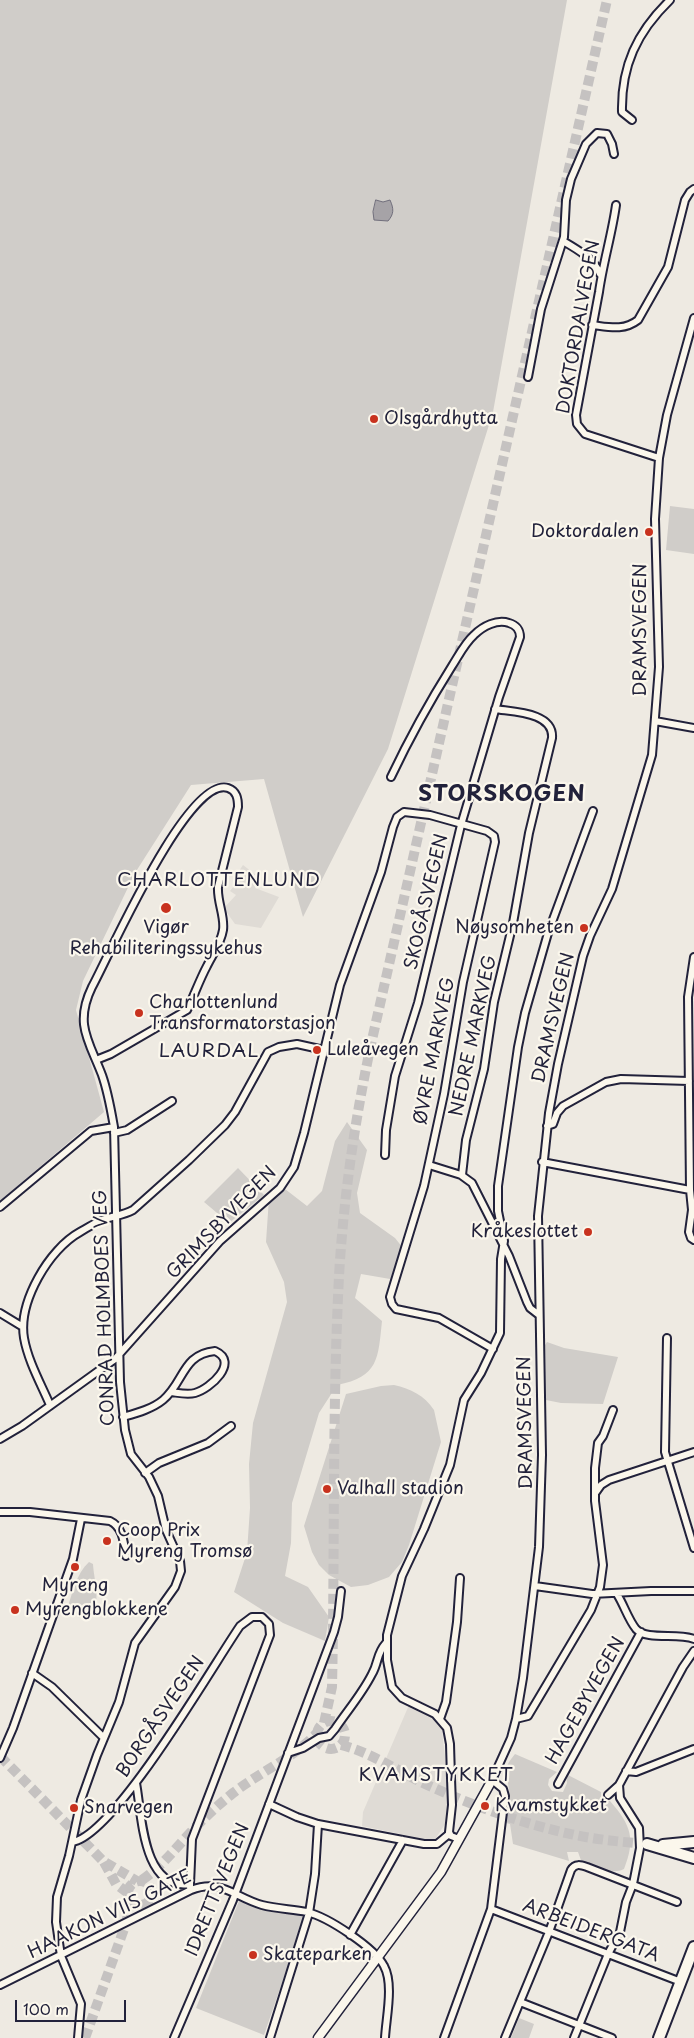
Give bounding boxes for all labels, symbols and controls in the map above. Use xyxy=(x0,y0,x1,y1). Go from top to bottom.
street label: DOKTORDALVEGEN xyxy=(553,238,605,416)
place label: Olsgårdhytta xyxy=(384,408,498,430)
marker: Olsgårdhytta xyxy=(368,413,380,425)
place label: Doktordalen xyxy=(531,521,639,543)
marker: Doktordalen xyxy=(643,526,655,538)
street label: DRAMSVEGEN xyxy=(630,563,652,697)
district label: STORSKOGEN xyxy=(419,782,585,808)
street label: SKOGÅSVEGEN xyxy=(401,832,453,972)
district label: CHARLOTTENLUND xyxy=(117,870,321,892)
marker: Vigør Rehabiliteringssykehus xyxy=(159,901,173,915)
place label: Vigør Rehabiliteringssykehus xyxy=(70,917,262,960)
place label: Nøysomheten xyxy=(455,917,574,939)
marker: Nøysomheten xyxy=(578,922,590,934)
street label: DRAMSVEGEN xyxy=(528,951,580,1085)
street label: NEDRE MARKVEG xyxy=(446,953,502,1119)
street label: ØVRE MARKVEG xyxy=(410,976,460,1126)
place label: Charlottenlund Transformatorstasjon xyxy=(149,992,336,1034)
marker: Charlottenlund Transformatorstasjon xyxy=(133,1007,145,1019)
place label: Luleåvegen xyxy=(327,1039,419,1061)
district label: LAURDAL xyxy=(159,1041,259,1063)
marker: Luleåvegen xyxy=(311,1044,323,1056)
street label: GRIMSBYVEGEN xyxy=(163,1162,281,1284)
street label: CONRAD HOLMBOES VEG xyxy=(90,1189,120,1427)
place label: Kråkeslottet xyxy=(471,1221,578,1243)
marker: Kråkeslottet xyxy=(582,1226,594,1238)
street label: DRAMSVEGEN xyxy=(514,1356,538,1490)
place label: Valhall stadion xyxy=(337,1478,464,1500)
marker: Valhall stadion xyxy=(321,1483,333,1495)
place label: Coop Prix Myreng Tromsø xyxy=(117,1520,252,1562)
marker: Coop Prix Myreng Tromsø xyxy=(101,1535,113,1547)
marker: Myreng xyxy=(69,1561,81,1573)
place label: Myreng xyxy=(42,1575,108,1597)
place label: Myrengblokkene xyxy=(25,1599,168,1621)
marker: Myrengblokkene xyxy=(9,1604,21,1616)
street label: HAGEBYVEGEN xyxy=(542,1634,630,1768)
street label: BORGÅSVEGEN xyxy=(112,1652,210,1782)
district label: KVAMSTYKKET xyxy=(357,1765,515,1787)
place label: Kvamstykket xyxy=(495,1795,607,1817)
place label: Snarvegen xyxy=(84,1797,173,1819)
marker: Kvamstykket xyxy=(479,1800,491,1812)
marker: Snarvegen xyxy=(68,1802,80,1814)
street label: IDRETTSVEGEN xyxy=(181,1820,255,1960)
street label: HAAKON VIIS GATE xyxy=(25,1866,195,1964)
street label: ARBEIDERGATA xyxy=(520,1895,662,1967)
place label: Skateparken xyxy=(263,1944,372,1966)
marker: Skateparken xyxy=(247,1949,259,1961)
scale bar xyxy=(18,1990,129,2022)
text: 100 m xyxy=(23,1997,69,2020)

